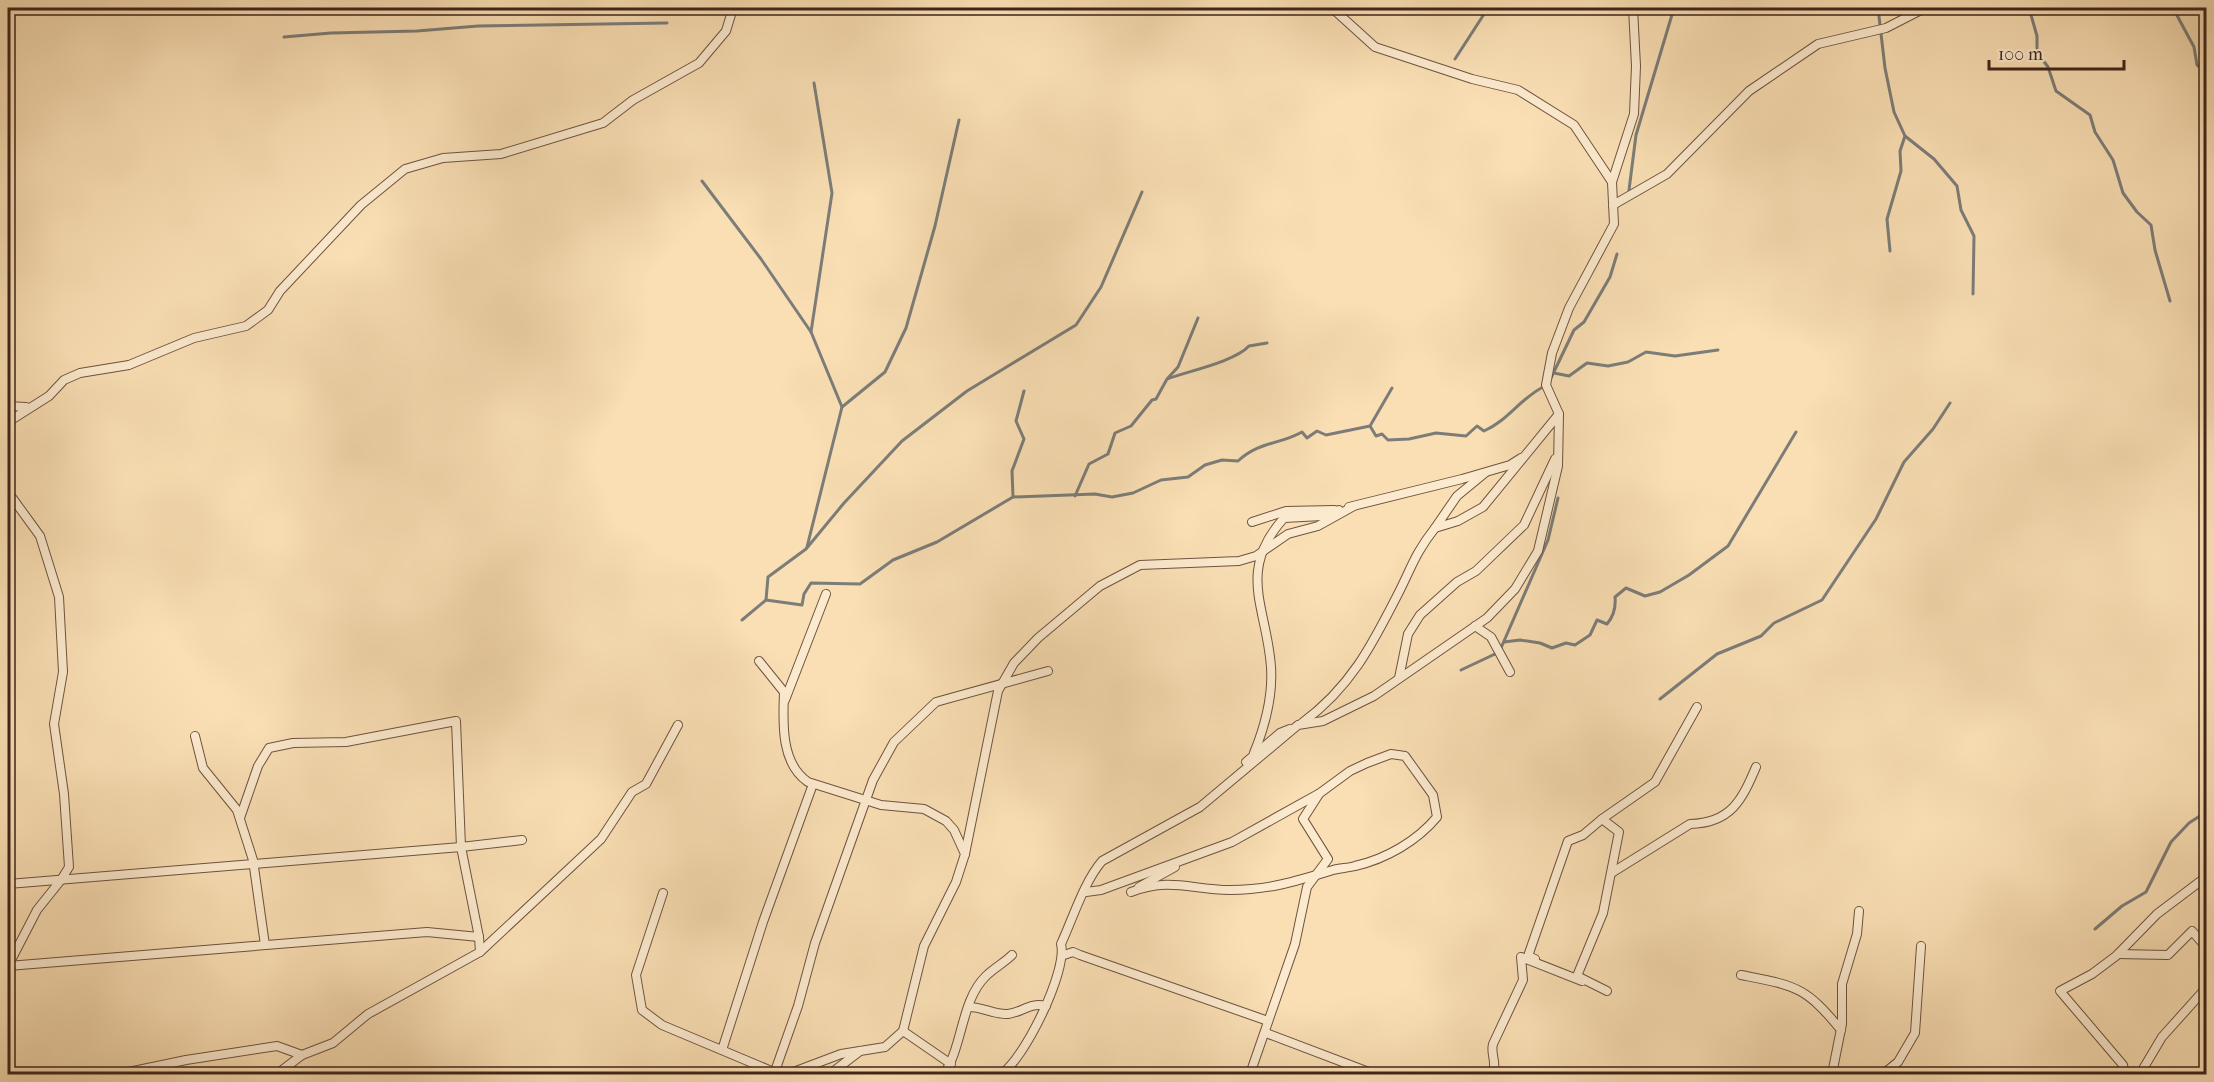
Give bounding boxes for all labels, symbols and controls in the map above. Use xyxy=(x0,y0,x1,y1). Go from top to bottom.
scale bar xyxy=(1989,33,2124,71)
text: 100 m xyxy=(1998,44,2043,65)

